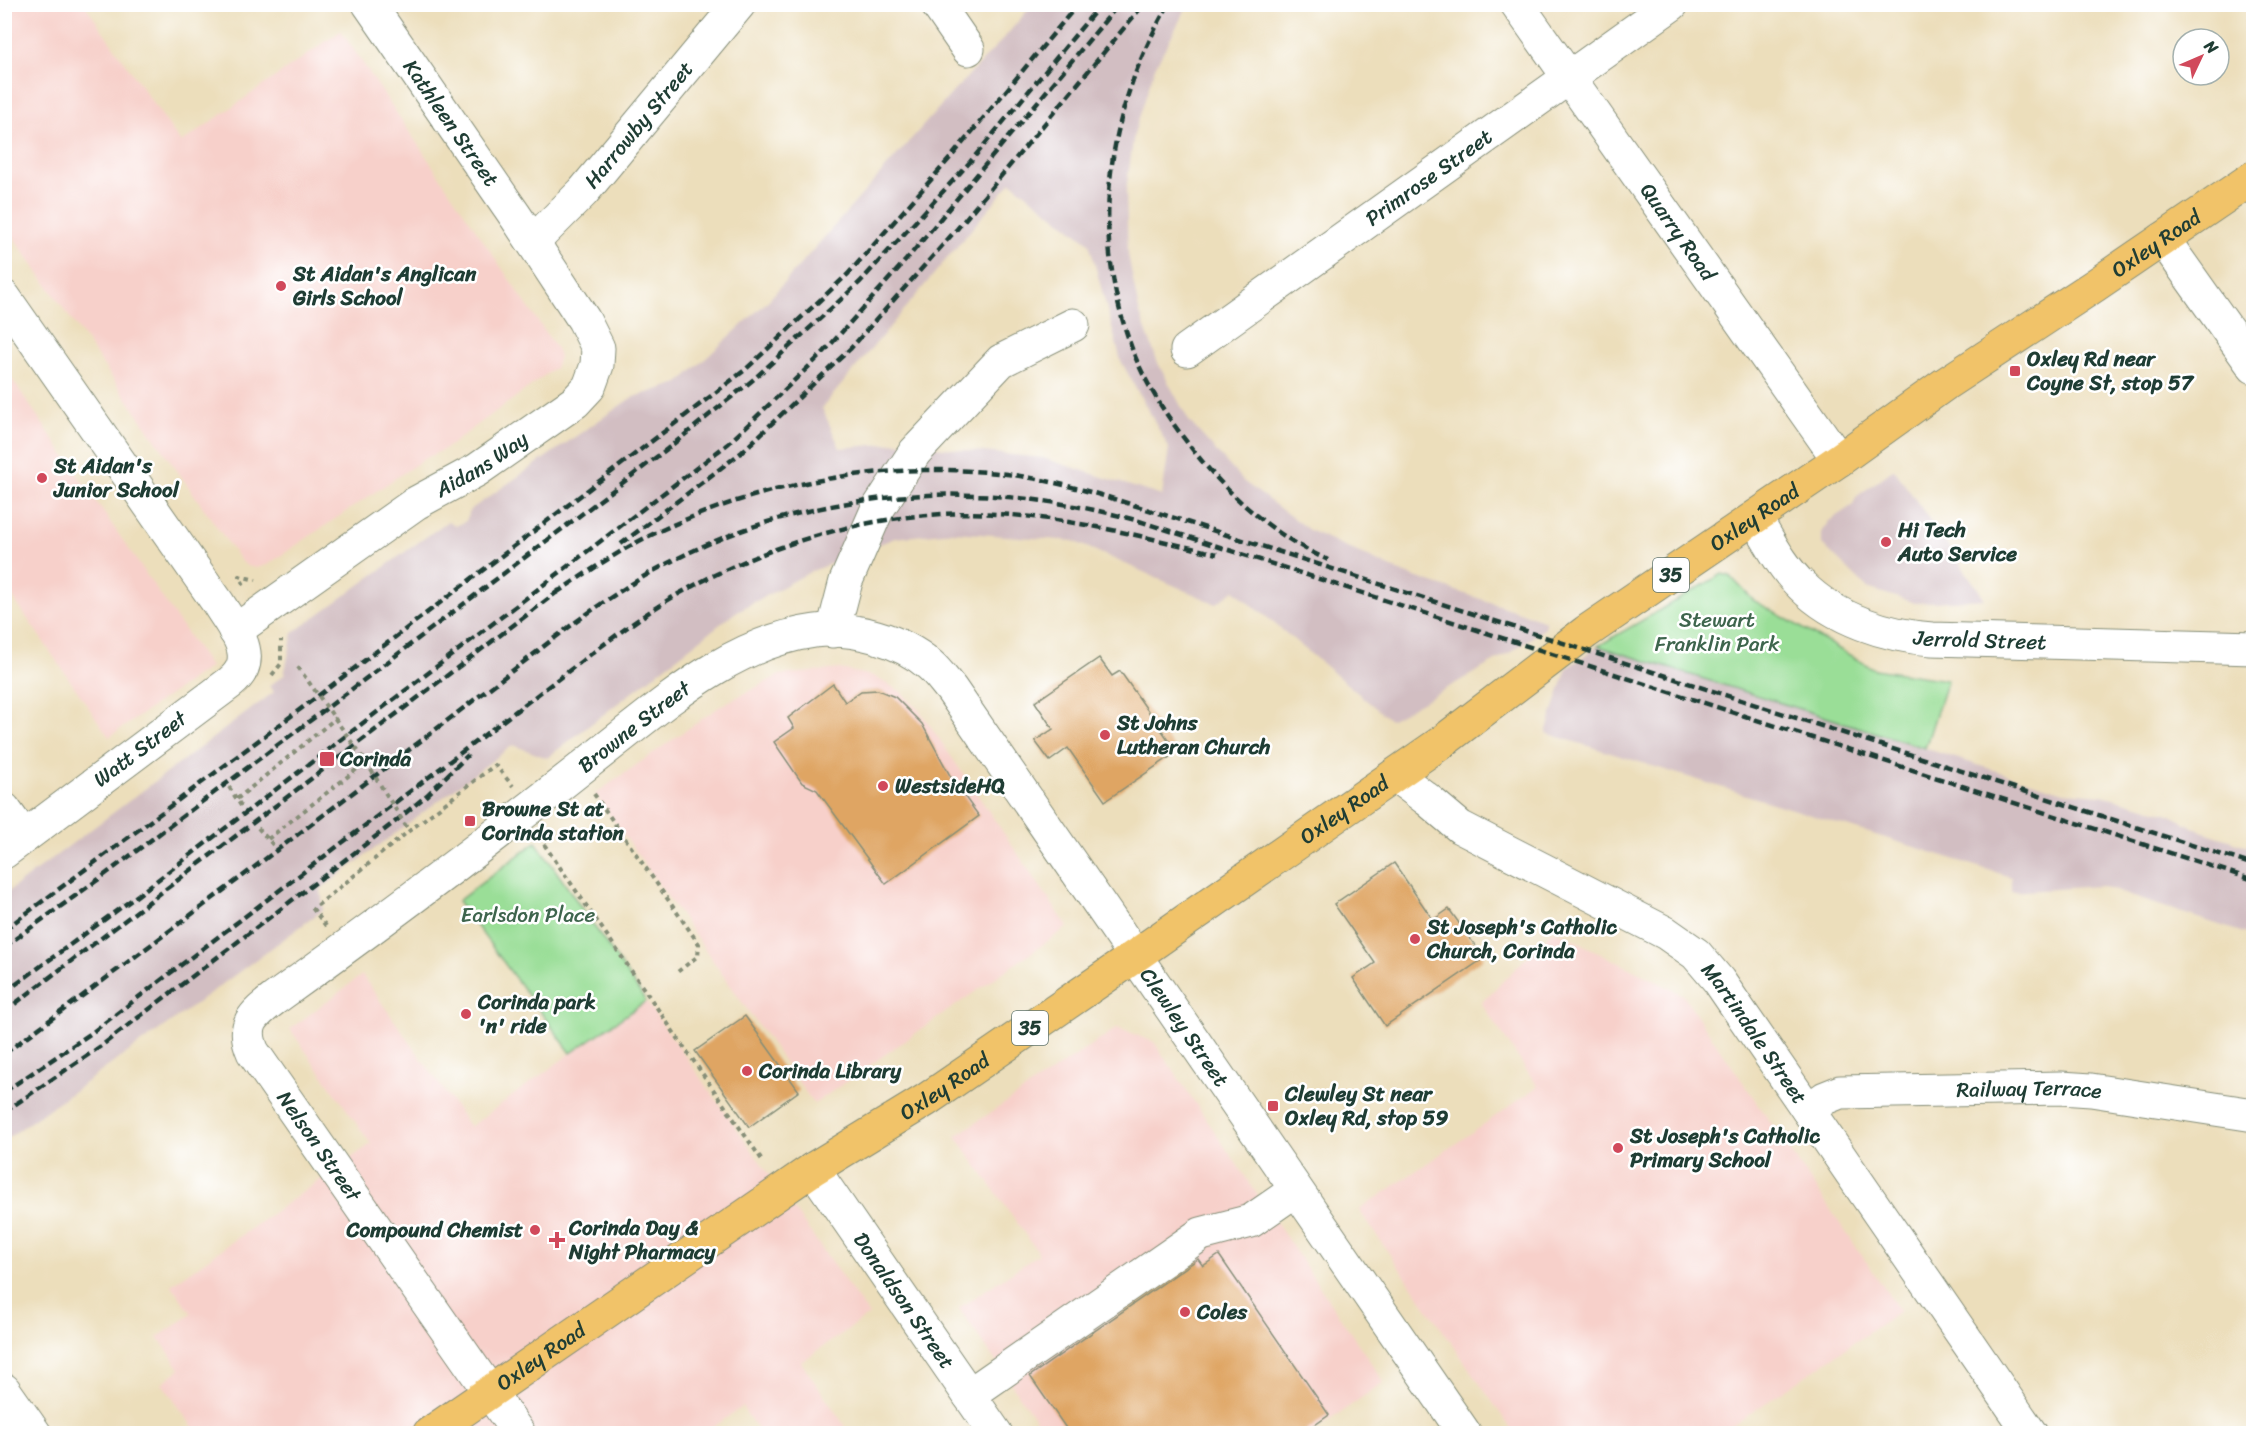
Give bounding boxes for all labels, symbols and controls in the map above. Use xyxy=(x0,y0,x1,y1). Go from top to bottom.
north arrow xyxy=(2171,27,2231,87)
text: N xyxy=(2196,32,2226,62)
street label: Kathleen Street xyxy=(393,51,509,195)
street label: Harrowby Street xyxy=(574,52,703,197)
street label: Primrose Street xyxy=(1357,119,1501,236)
street label: Quarry Road xyxy=(1630,175,1727,291)
street label: Oxley Road xyxy=(2103,198,2211,288)
place label: St Aidan's Anglican Girls School xyxy=(292,255,477,317)
marker: St Aidan's Anglican Girls School xyxy=(274,279,288,293)
place label: Oxley Rd near Coyne St, stop 57 xyxy=(2026,340,2195,402)
marker: Oxley Rd near Coyne St, stop 57 xyxy=(2008,364,2022,378)
street label: Aidans Way xyxy=(427,421,536,509)
place label: St Aidan's Junior School xyxy=(53,447,180,509)
marker: St Aidan's Junior School xyxy=(35,471,49,485)
street label: Oxley Road xyxy=(1702,472,1809,562)
place label: Hi Tech Auto Service xyxy=(1897,511,2017,573)
marker: Hi Tech Auto Service xyxy=(1879,535,1893,549)
road number: 35 xyxy=(1653,558,1689,592)
park label: Stewart Franklin Park xyxy=(1655,601,1780,663)
street label: Jerrold Street xyxy=(1910,618,2047,661)
street label: Browne Street xyxy=(569,669,700,783)
street label: Watt Street xyxy=(85,700,197,797)
place label: St Johns Lutheran Church xyxy=(1116,704,1270,766)
marker: St Johns Lutheran Church xyxy=(1098,728,1112,742)
place label: Corinda xyxy=(339,740,412,778)
marker: Corinda xyxy=(318,750,336,768)
street label: Oxley Road xyxy=(1292,764,1399,855)
place label: WestsideHQ xyxy=(895,767,1005,805)
marker: WestsideHQ xyxy=(876,779,890,793)
place label: Browne St at Corinda station xyxy=(481,790,625,852)
marker: Browne St at Corinda station xyxy=(463,814,477,828)
park label: Earlsdon Place xyxy=(461,896,595,934)
place label: St Joseph's Catholic Church, Corinda xyxy=(1426,908,1617,970)
marker: St Joseph's Catholic Church, Corinda xyxy=(1408,932,1422,946)
street label: Martindale Street xyxy=(1691,953,1818,1112)
street label: Clewley Street xyxy=(1129,959,1239,1095)
place label: Corinda park 'n' ride xyxy=(477,983,596,1045)
marker: Corinda park 'n' ride xyxy=(459,1007,473,1021)
road number: 35 xyxy=(1012,1011,1048,1045)
street label: Oxley Road xyxy=(892,1041,1000,1131)
place label: Corinda Library xyxy=(758,1052,902,1090)
marker: Corinda Library xyxy=(740,1064,754,1078)
street label: Railway Terrace xyxy=(1956,1069,2104,1110)
place label: Clewley St near Oxley Rd, stop 59 xyxy=(1284,1075,1448,1137)
street label: Nelson Street xyxy=(266,1082,372,1211)
marker: Clewley St near Oxley Rd, stop 59 xyxy=(1266,1099,1280,1113)
place label: St Joseph's Catholic Primary School xyxy=(1629,1117,1820,1179)
marker: St Joseph's Catholic Primary School xyxy=(1611,1141,1625,1155)
place label: Corinda Day & Night Pharmacy xyxy=(568,1209,717,1271)
place label: Compound Chemist xyxy=(345,1211,524,1249)
marker: Compound Chemist xyxy=(528,1223,542,1237)
street label: Donaldson Street xyxy=(843,1224,965,1377)
marker: Corinda Day & Night Pharmacy xyxy=(550,1233,564,1247)
place label: Coles xyxy=(1196,1293,1248,1331)
marker: Coles xyxy=(1178,1305,1192,1319)
street label: Oxley Road xyxy=(488,1311,595,1401)

